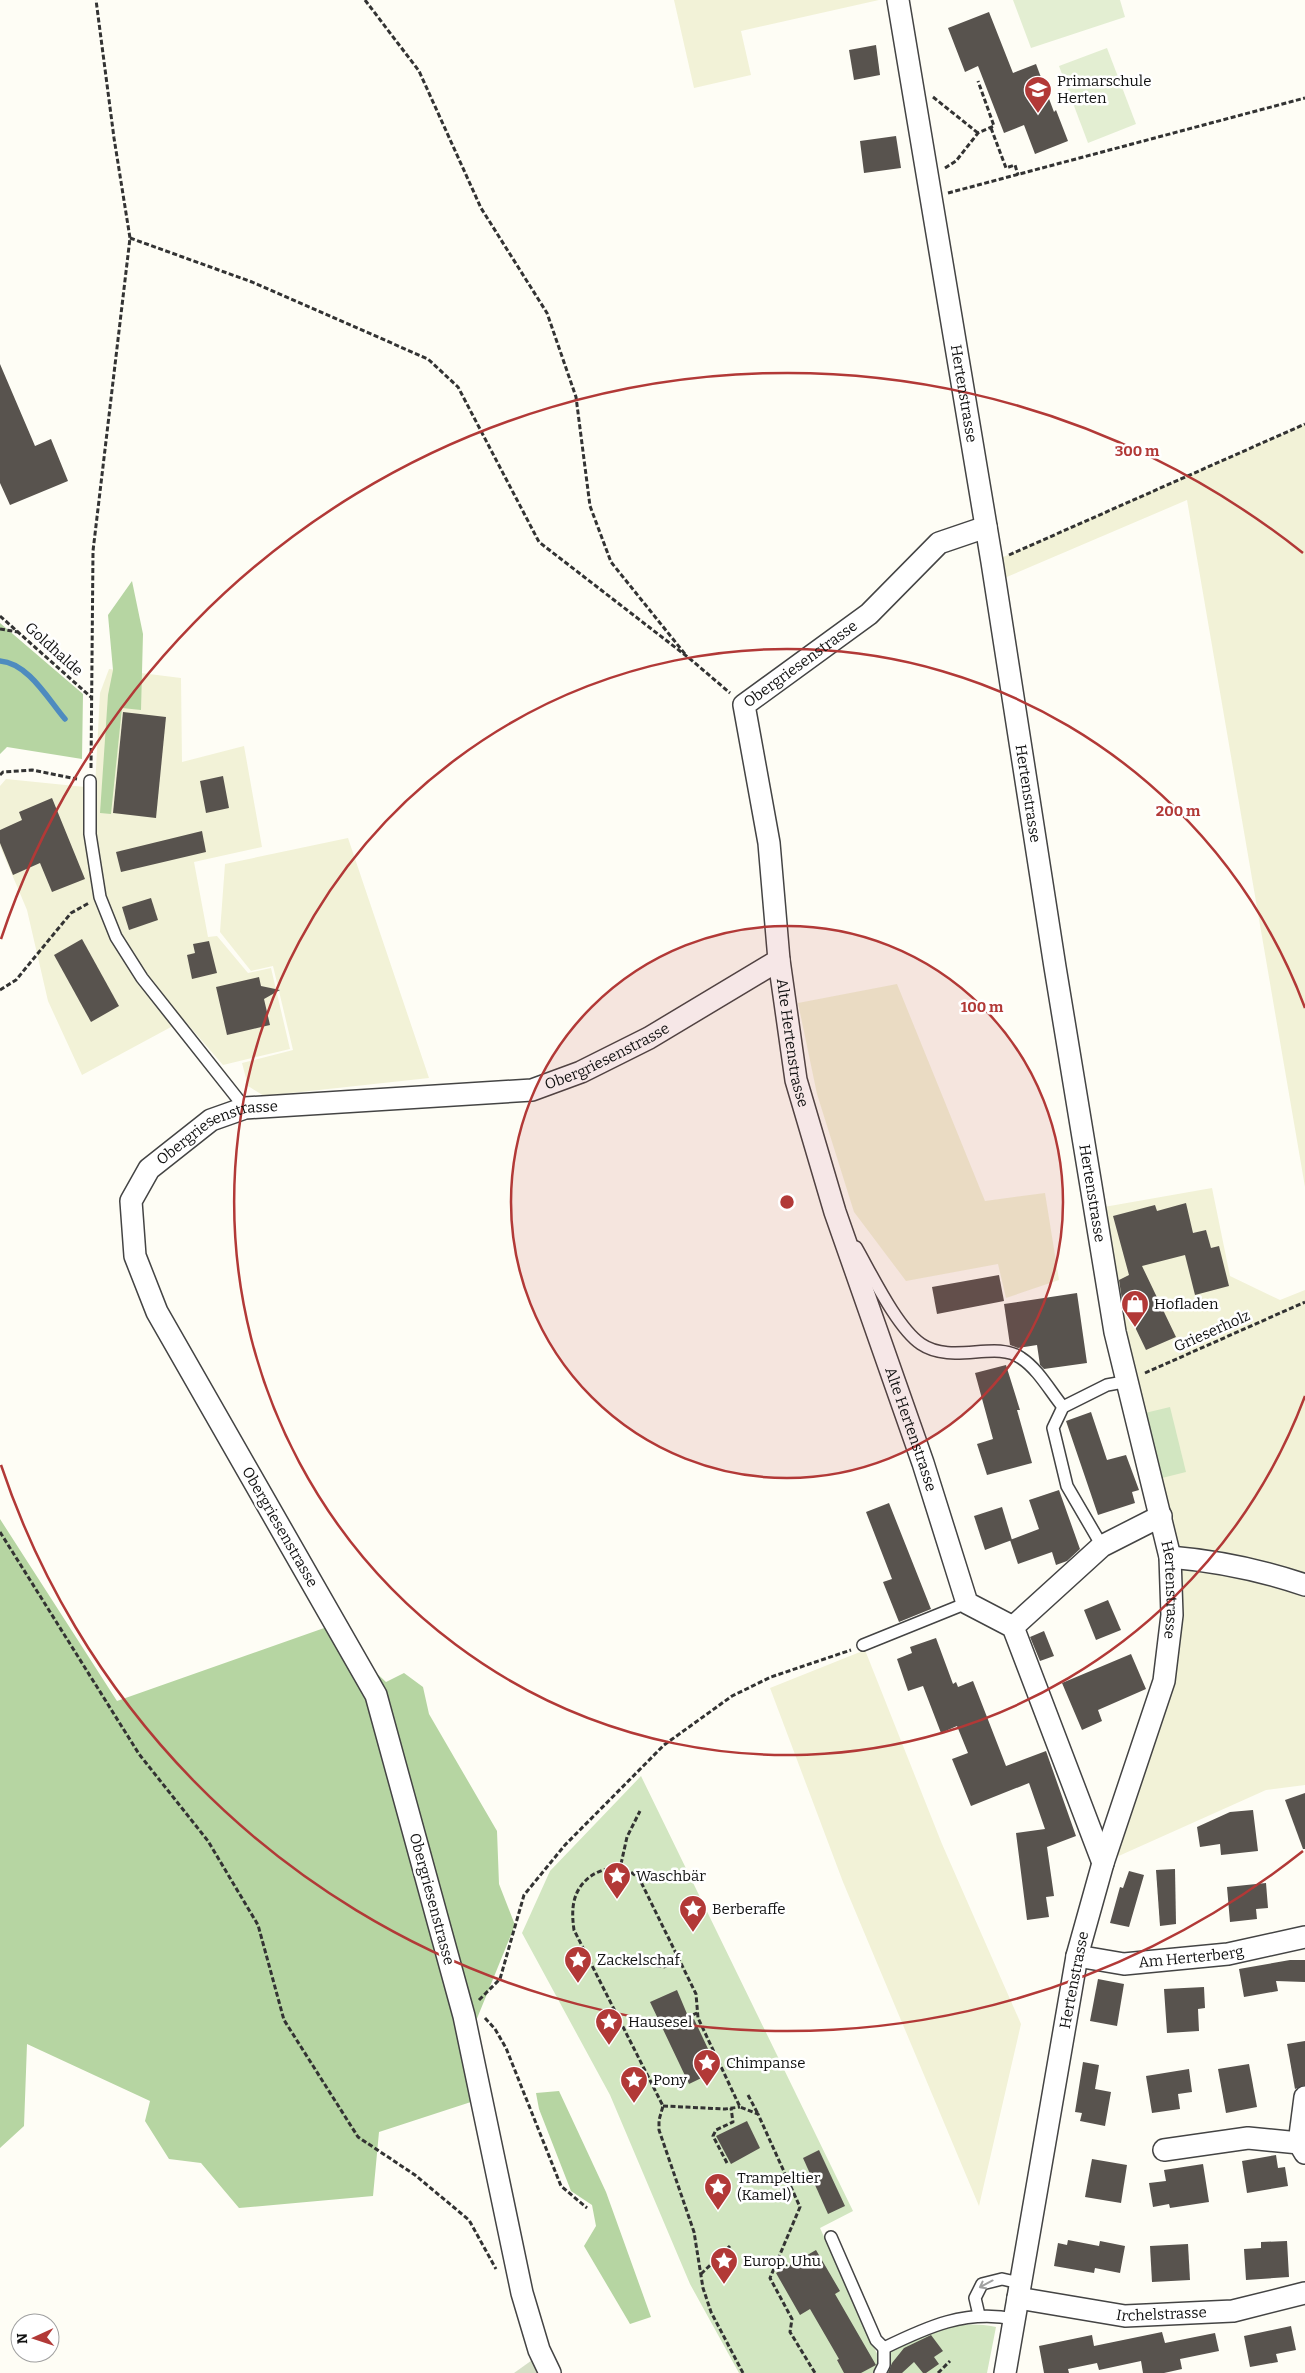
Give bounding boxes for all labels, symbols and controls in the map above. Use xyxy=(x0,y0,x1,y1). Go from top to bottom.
place label: Primarschule Herten xyxy=(1057,72,1151,107)
school or university icon: Primarschule Herten xyxy=(1023,75,1053,114)
street label: Hertenstrasse xyxy=(947,343,981,444)
text: 300 m xyxy=(1115,442,1160,460)
street label: Obergriesenstrasse xyxy=(740,617,861,711)
street label: Goldhalde xyxy=(21,618,87,680)
street label: Hertenstrasse xyxy=(1011,743,1045,844)
text: 200 m xyxy=(1156,802,1201,820)
street label: Alte Hertenstrasse xyxy=(773,977,813,1109)
text: 100 m xyxy=(961,998,1004,1016)
street label: Obergriesenstrasse xyxy=(542,1019,673,1094)
street label: Obergriesenstrasse xyxy=(153,1097,278,1169)
street label: Hertenstrasse xyxy=(1075,1143,1109,1244)
centre of rings xyxy=(778,1193,796,1211)
shop icon: Hofladen xyxy=(1120,1289,1150,1328)
place label: Hofladen xyxy=(1154,1295,1219,1313)
street label: Grieserholz xyxy=(1171,1306,1253,1356)
street label: Alte Hertenstrasse xyxy=(881,1365,940,1494)
street label: Obergriesenstrasse xyxy=(238,1464,322,1590)
street label: Hertenstrasse xyxy=(1157,1539,1181,1640)
street label: Obergriesenstrasse xyxy=(406,1831,458,1967)
place icon: Waschbär xyxy=(602,1861,632,1900)
place label: Waschbär xyxy=(636,1867,706,1885)
place icon: Berberaffe xyxy=(678,1894,708,1933)
place label: Berberaffe xyxy=(712,1900,786,1918)
street label: Hertenstrasse xyxy=(1056,1930,1092,2030)
street label: Am Herterberg xyxy=(1138,1942,1245,1972)
place icon: Zackelschaf xyxy=(563,1945,593,1984)
place label: Zackelschaf xyxy=(597,1951,682,1969)
place icon: Hausesel xyxy=(594,2007,624,2046)
place label: Hausesel xyxy=(628,2013,692,2031)
place icon: Chimpanse xyxy=(692,2048,722,2087)
place label: Chimpanse xyxy=(726,2054,805,2072)
place icon: Pony xyxy=(619,2065,649,2104)
place label: Pony xyxy=(653,2071,687,2089)
place label: Trampeltier (Kamel) xyxy=(737,2169,821,2204)
place icon: Trampeltier (Kamel) xyxy=(703,2172,733,2211)
place icon: Europ. Uhu xyxy=(709,2246,739,2285)
place label: Europ. Uhu xyxy=(743,2252,821,2270)
one-way arrow xyxy=(978,2279,993,2289)
street label: Irchelstrasse xyxy=(1115,2303,1207,2325)
north arrow xyxy=(10,2313,60,2363)
text: N xyxy=(14,2333,31,2344)

